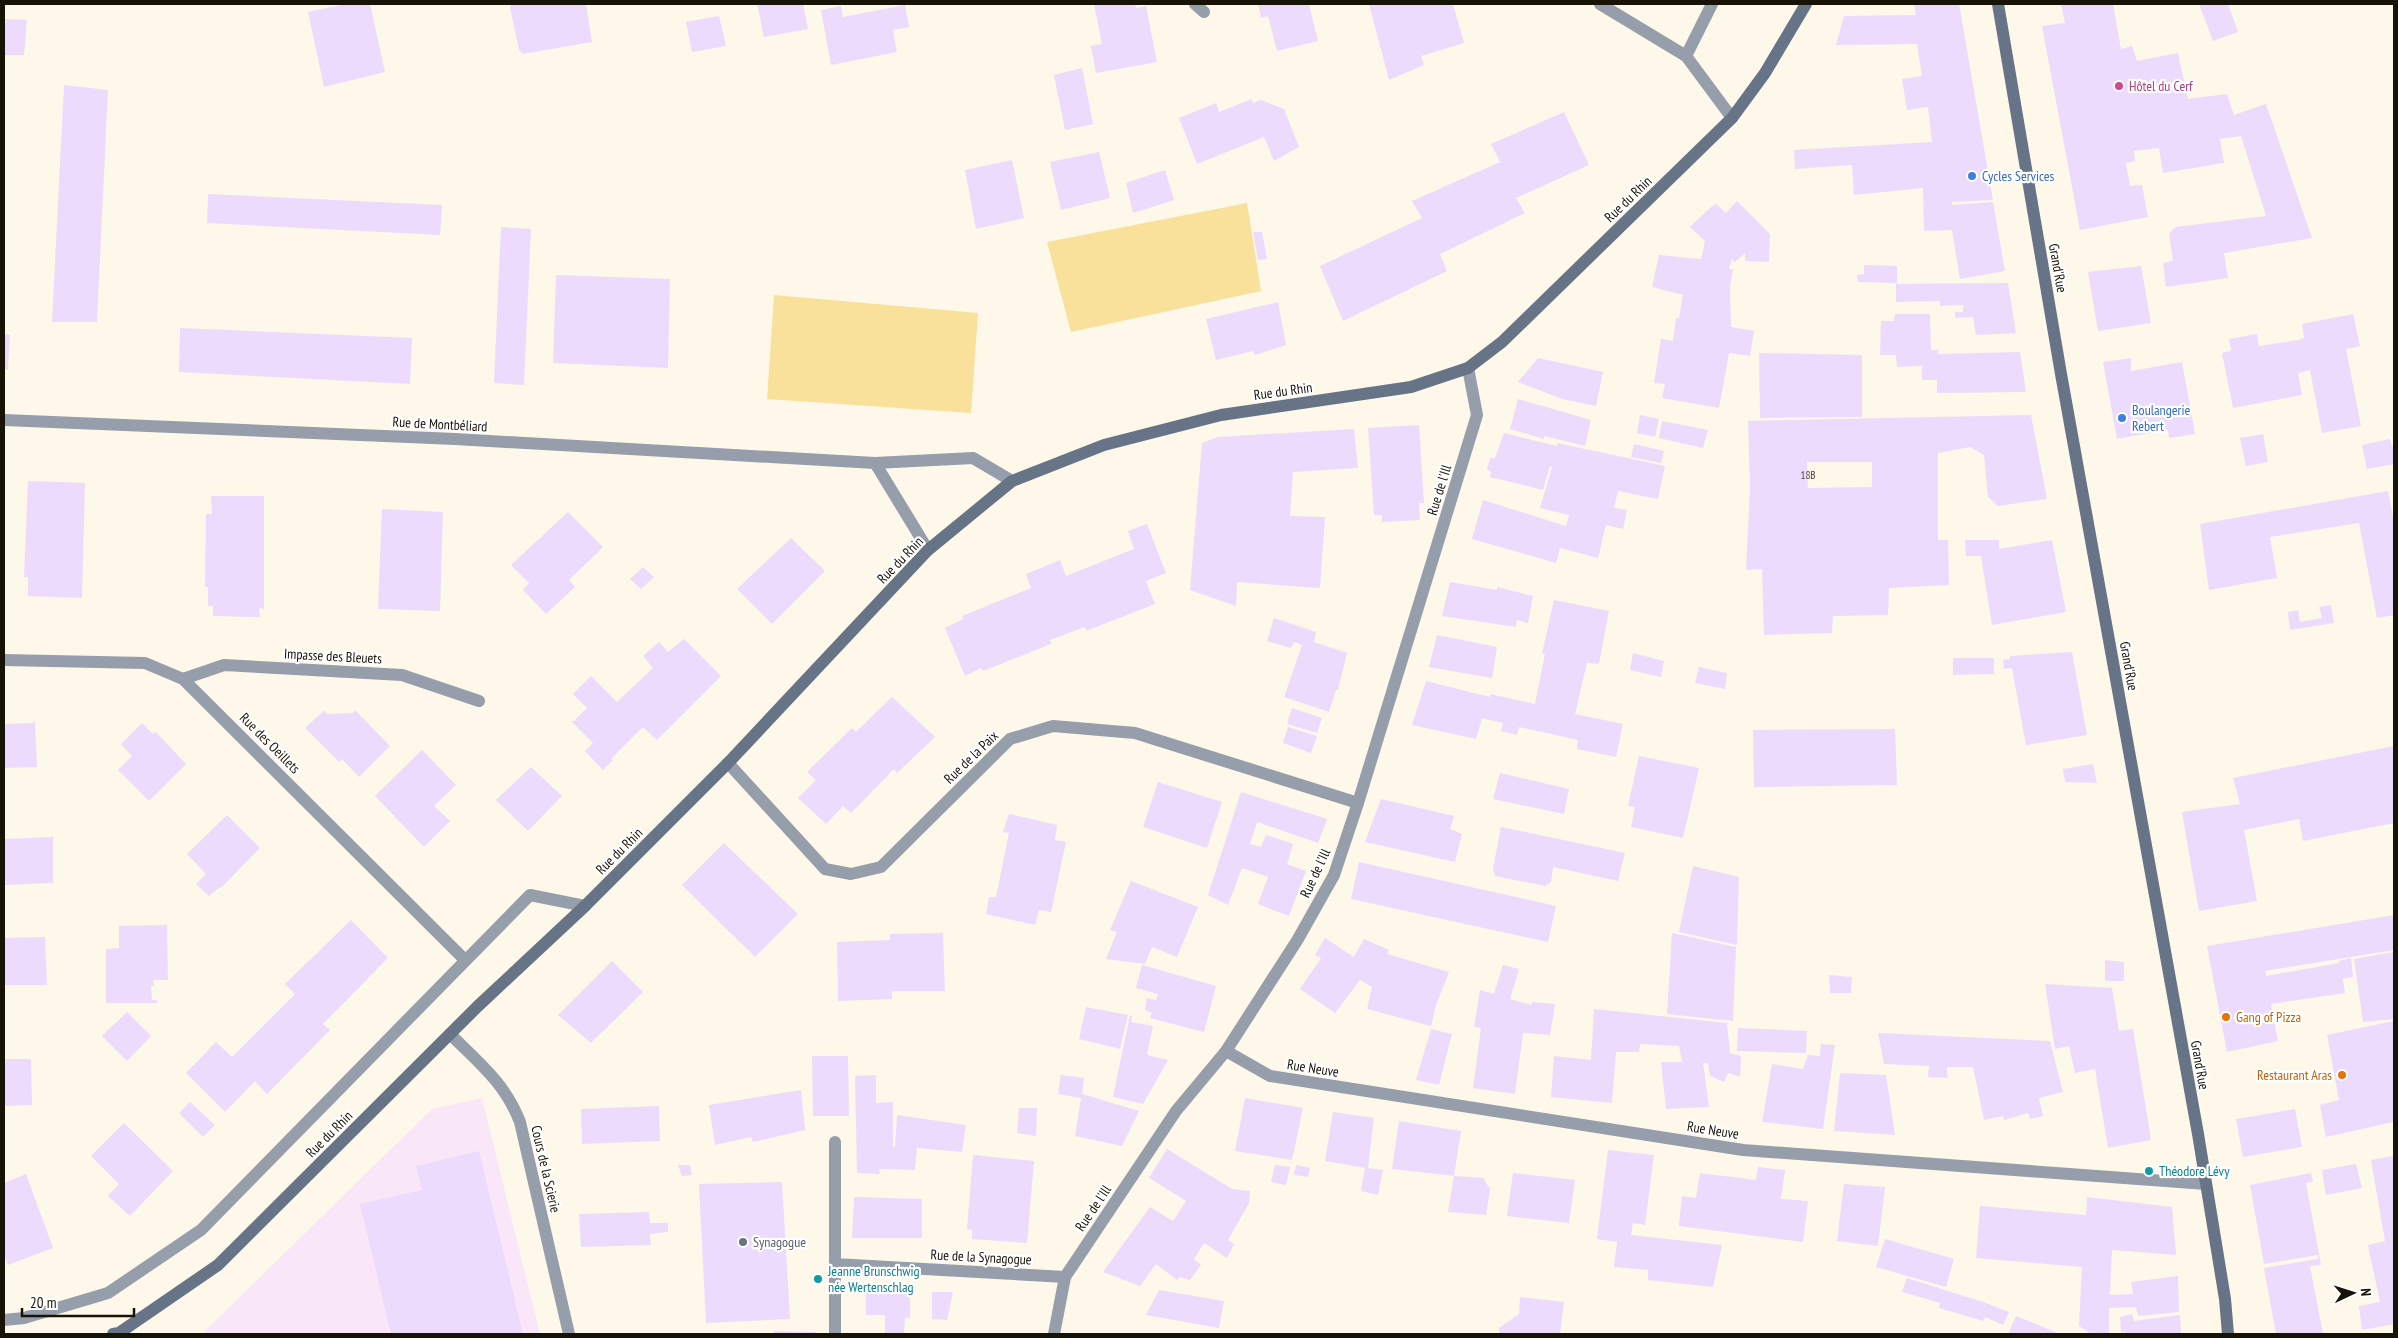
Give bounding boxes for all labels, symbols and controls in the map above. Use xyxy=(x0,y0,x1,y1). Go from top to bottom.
place label: Hôtel du Cerf xyxy=(2129,77,2193,95)
marker: Hôtel du Cerf xyxy=(2113,80,2125,92)
place label: Cycles Services xyxy=(1982,167,2055,185)
marker: Cycles Services xyxy=(1966,170,1978,182)
street label: Rue du Rhin xyxy=(1601,172,1655,226)
street label: Grand'Rue xyxy=(2045,242,2071,294)
street label: Rue du Rhin xyxy=(1253,378,1313,404)
place label: Boulangerie Rebert xyxy=(2132,401,2190,435)
marker: Boulangerie Rebert xyxy=(2116,412,2128,424)
street label: Rue de Montbéliard xyxy=(392,413,488,435)
street label: Rue de l'Ill xyxy=(1423,462,1455,517)
house number: 18B xyxy=(1800,468,1816,482)
street label: Rue du Rhin xyxy=(873,533,927,587)
street label: Grand'Rue xyxy=(2116,640,2142,692)
street label: Impasse des Bleuets xyxy=(284,644,383,668)
street label: Rue des Oeillets xyxy=(236,709,304,777)
street label: Rue de la Paix xyxy=(940,727,1002,787)
street label: Rue du Rhin xyxy=(592,824,646,878)
street label: Rue de l'Ill xyxy=(1296,845,1334,900)
place label: Gang of Pizza xyxy=(2236,1008,2301,1026)
marker: Gang of Pizza xyxy=(2220,1011,2232,1023)
street label: Grand'Rue xyxy=(2187,1039,2213,1091)
street label: Rue Neuve xyxy=(1286,1055,1340,1081)
place label: Restaurant Aras xyxy=(2257,1066,2332,1084)
marker: Restaurant Aras xyxy=(2336,1069,2348,1081)
street label: Rue du Rhin xyxy=(302,1107,356,1161)
street label: Rue Neuve xyxy=(1686,1117,1740,1143)
street label: Cours de la Scierie xyxy=(527,1124,565,1214)
place label: Théodore Lévy xyxy=(2159,1162,2230,1180)
marker: Théodore Lévy xyxy=(2143,1165,2155,1177)
street label: Rue de l'Ill xyxy=(1071,1181,1115,1235)
place label: Synagogue xyxy=(753,1233,806,1251)
marker: Synagogue xyxy=(737,1236,749,1248)
street label: Rue de la Synagogue xyxy=(930,1245,1032,1269)
place label: Jeanne Brunschwig née Wertenschlag xyxy=(827,1262,920,1296)
north arrow xyxy=(2328,1268,2378,1318)
marker: Jeanne Brunschwig née Wertenschlag xyxy=(812,1273,824,1285)
scale bar xyxy=(22,1286,135,1318)
text: N xyxy=(2357,1288,2375,1296)
text: 20 m xyxy=(30,1293,56,1312)

